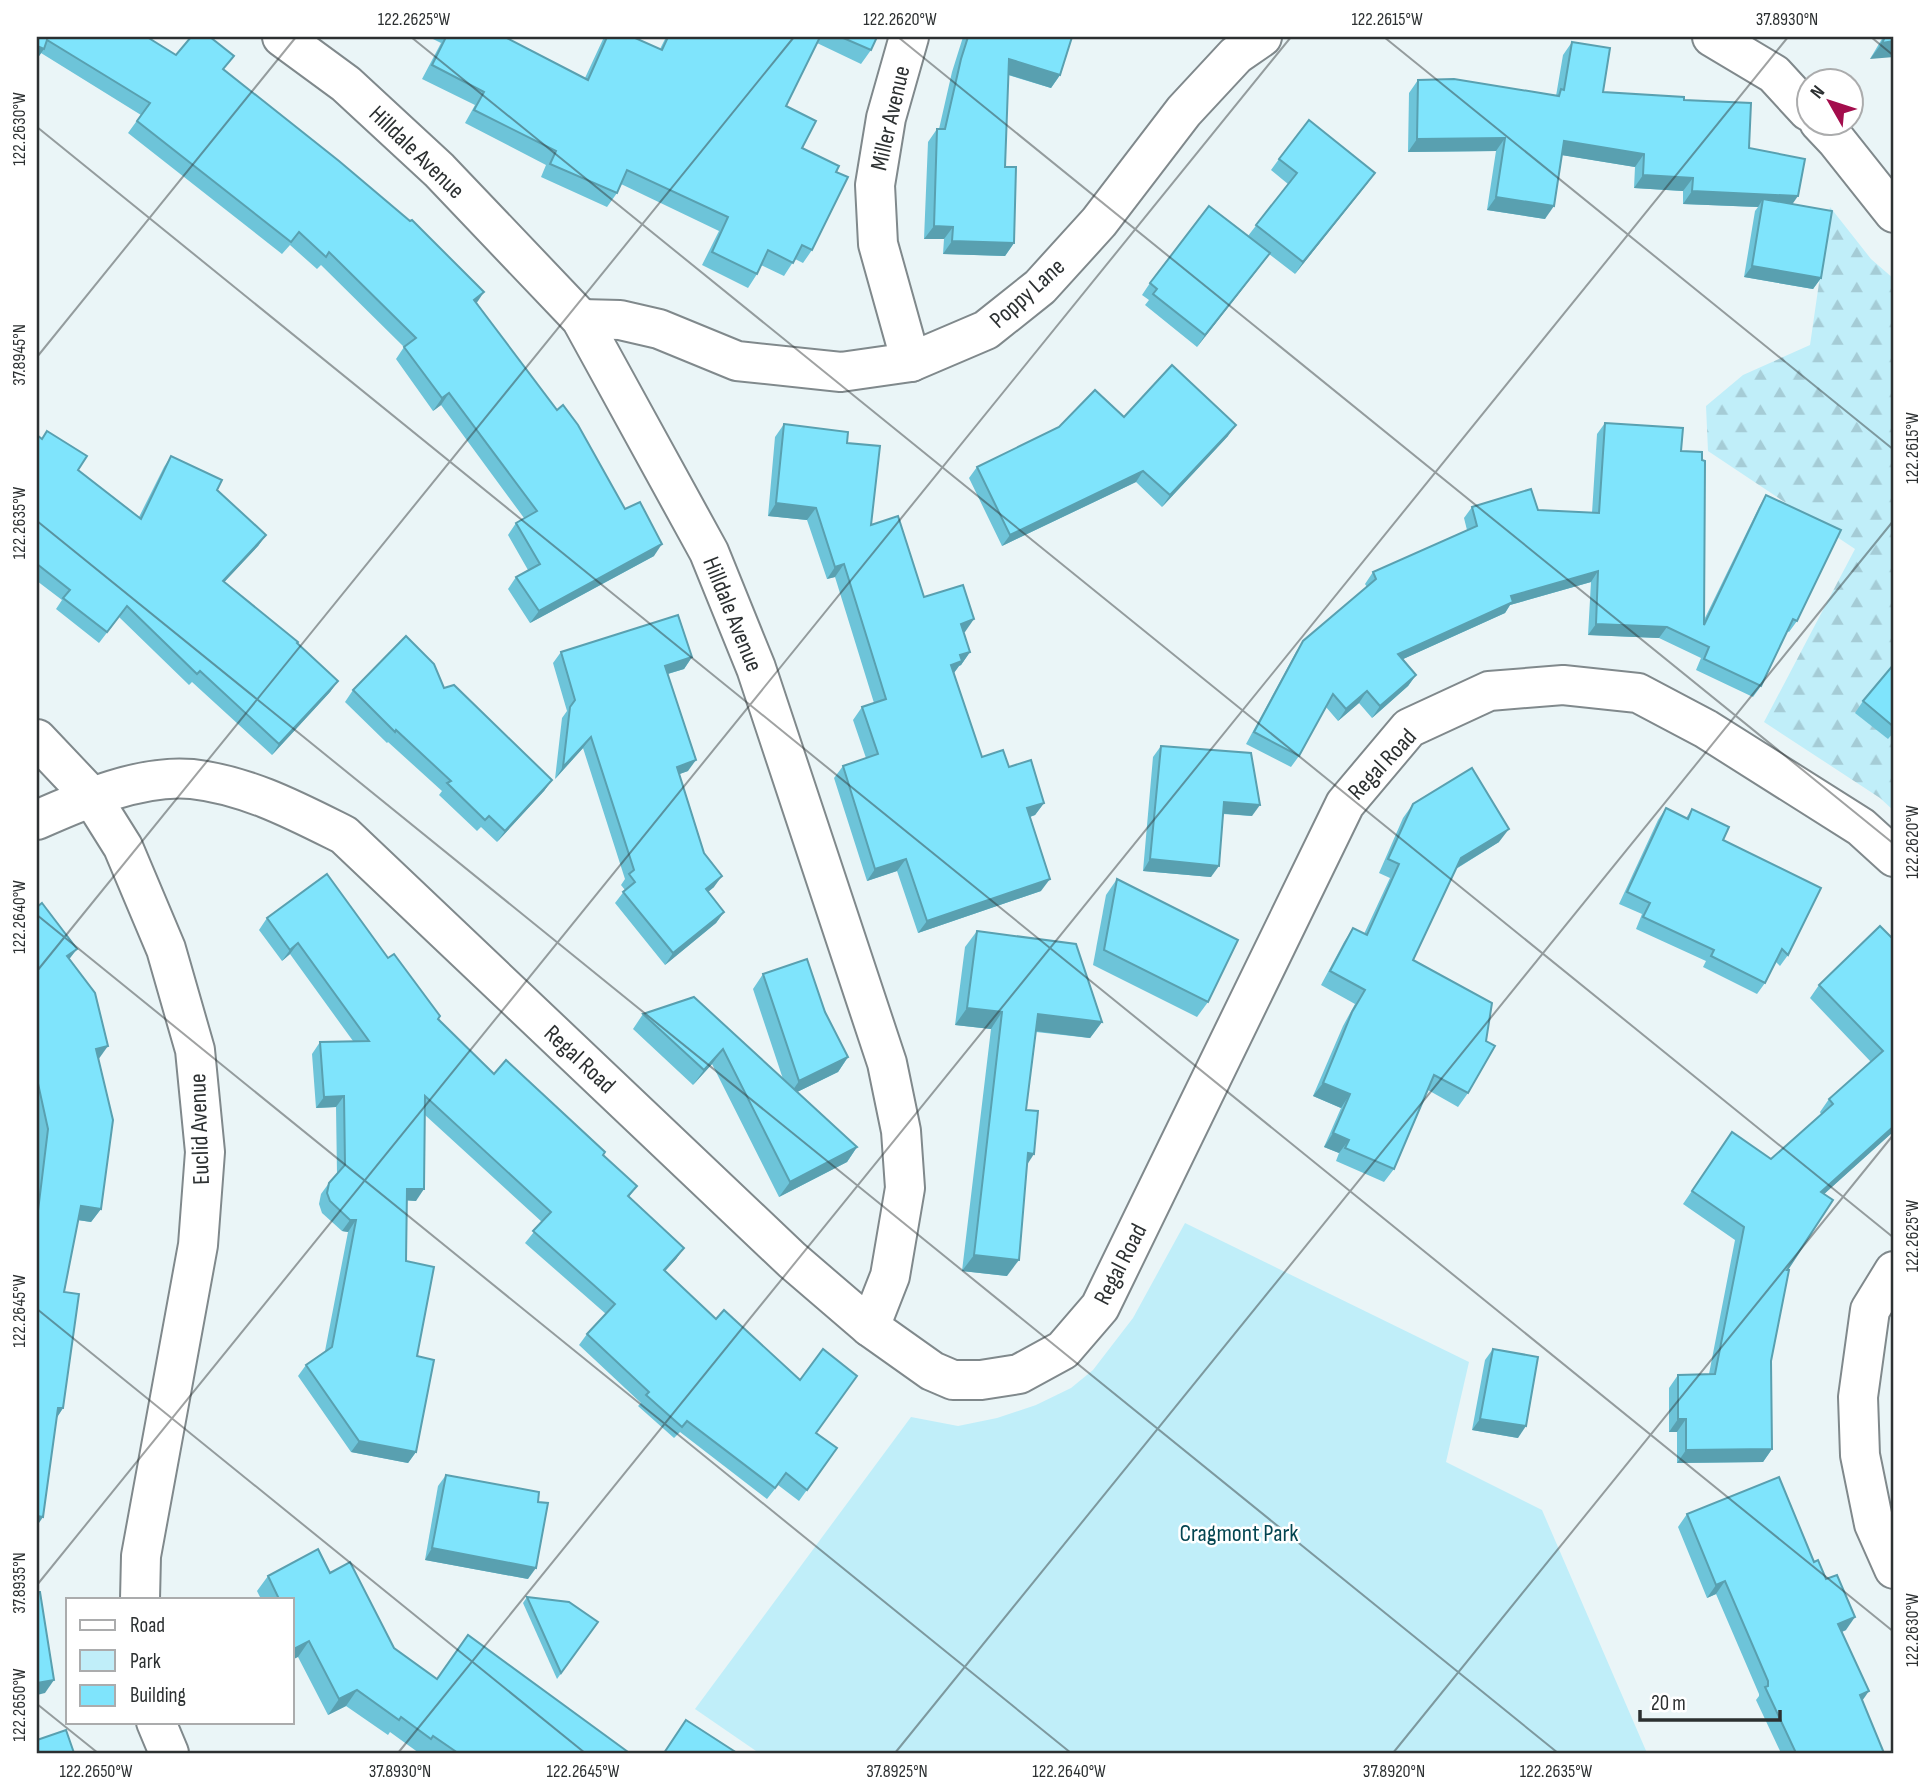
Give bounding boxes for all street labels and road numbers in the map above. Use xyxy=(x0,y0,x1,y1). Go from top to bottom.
street label: Miller Avenue xyxy=(864,63,917,173)
street label: Hilldale Avenue xyxy=(363,100,470,205)
street label: Poppy Lane xyxy=(984,252,1071,335)
street label: Hilldale Avenue xyxy=(696,552,769,676)
street label: Regal Road xyxy=(1342,723,1423,806)
street label: Regal Road xyxy=(538,1019,621,1100)
street label: Euclid Avenue xyxy=(183,1073,216,1185)
street label: Regal Road xyxy=(1088,1219,1153,1310)

